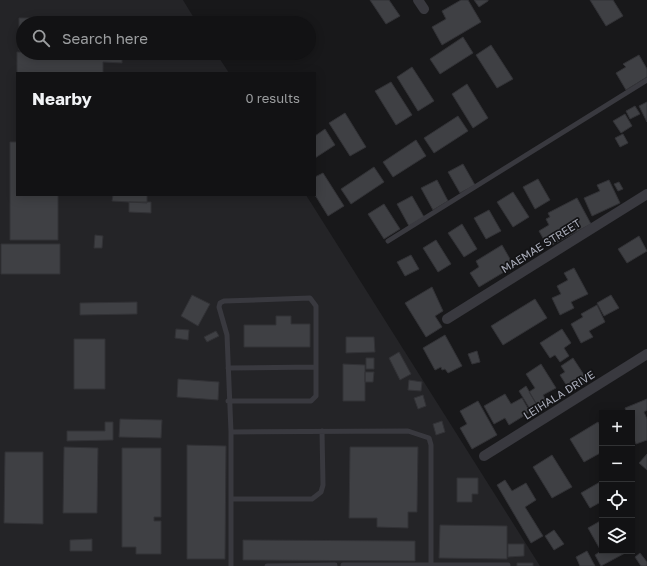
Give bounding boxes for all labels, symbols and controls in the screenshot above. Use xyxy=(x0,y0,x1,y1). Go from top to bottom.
search box xyxy=(16,16,316,60)
icon: search xyxy=(30,27,52,49)
text: Search here xyxy=(62,29,148,47)
text: Nearby xyxy=(32,88,92,109)
text: 0 results xyxy=(245,90,300,106)
street label: MAEMAE STREET xyxy=(499,216,583,275)
street label: LEIHALA DRIVE xyxy=(521,367,597,422)
map controls xyxy=(599,410,635,554)
button: + xyxy=(599,410,635,446)
button: − xyxy=(599,446,635,482)
button: locate xyxy=(599,482,635,518)
button: layers xyxy=(599,518,635,554)

